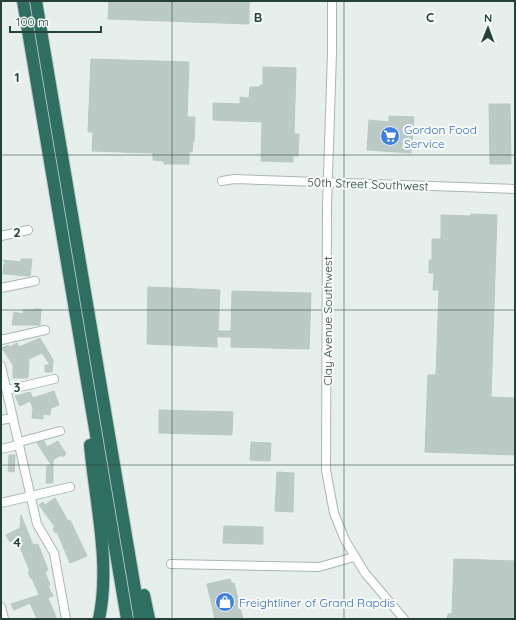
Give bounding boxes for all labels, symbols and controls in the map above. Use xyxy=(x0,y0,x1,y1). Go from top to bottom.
scale bar xyxy=(10,8,101,34)
north arrow xyxy=(468,8,508,48)
text: B xyxy=(254,9,262,25)
text: C xyxy=(426,9,434,25)
text: N xyxy=(484,11,492,25)
text: 100 m xyxy=(16,14,49,29)
text: 1 xyxy=(14,69,20,85)
place label: Gordon Food Service xyxy=(404,122,477,151)
supermarket icon: Gordon Food Service xyxy=(379,125,401,147)
street label: 50th Street Southwest xyxy=(307,174,429,194)
text: 2 xyxy=(13,224,21,240)
street label: Clay Avenue Southwest xyxy=(320,256,335,386)
text: 3 xyxy=(14,379,21,395)
text: 4 xyxy=(13,534,21,550)
shop icon: Freightliner of Grand Rapdis xyxy=(214,591,236,613)
place label: Freightliner of Grand Rapdis xyxy=(239,595,396,610)

